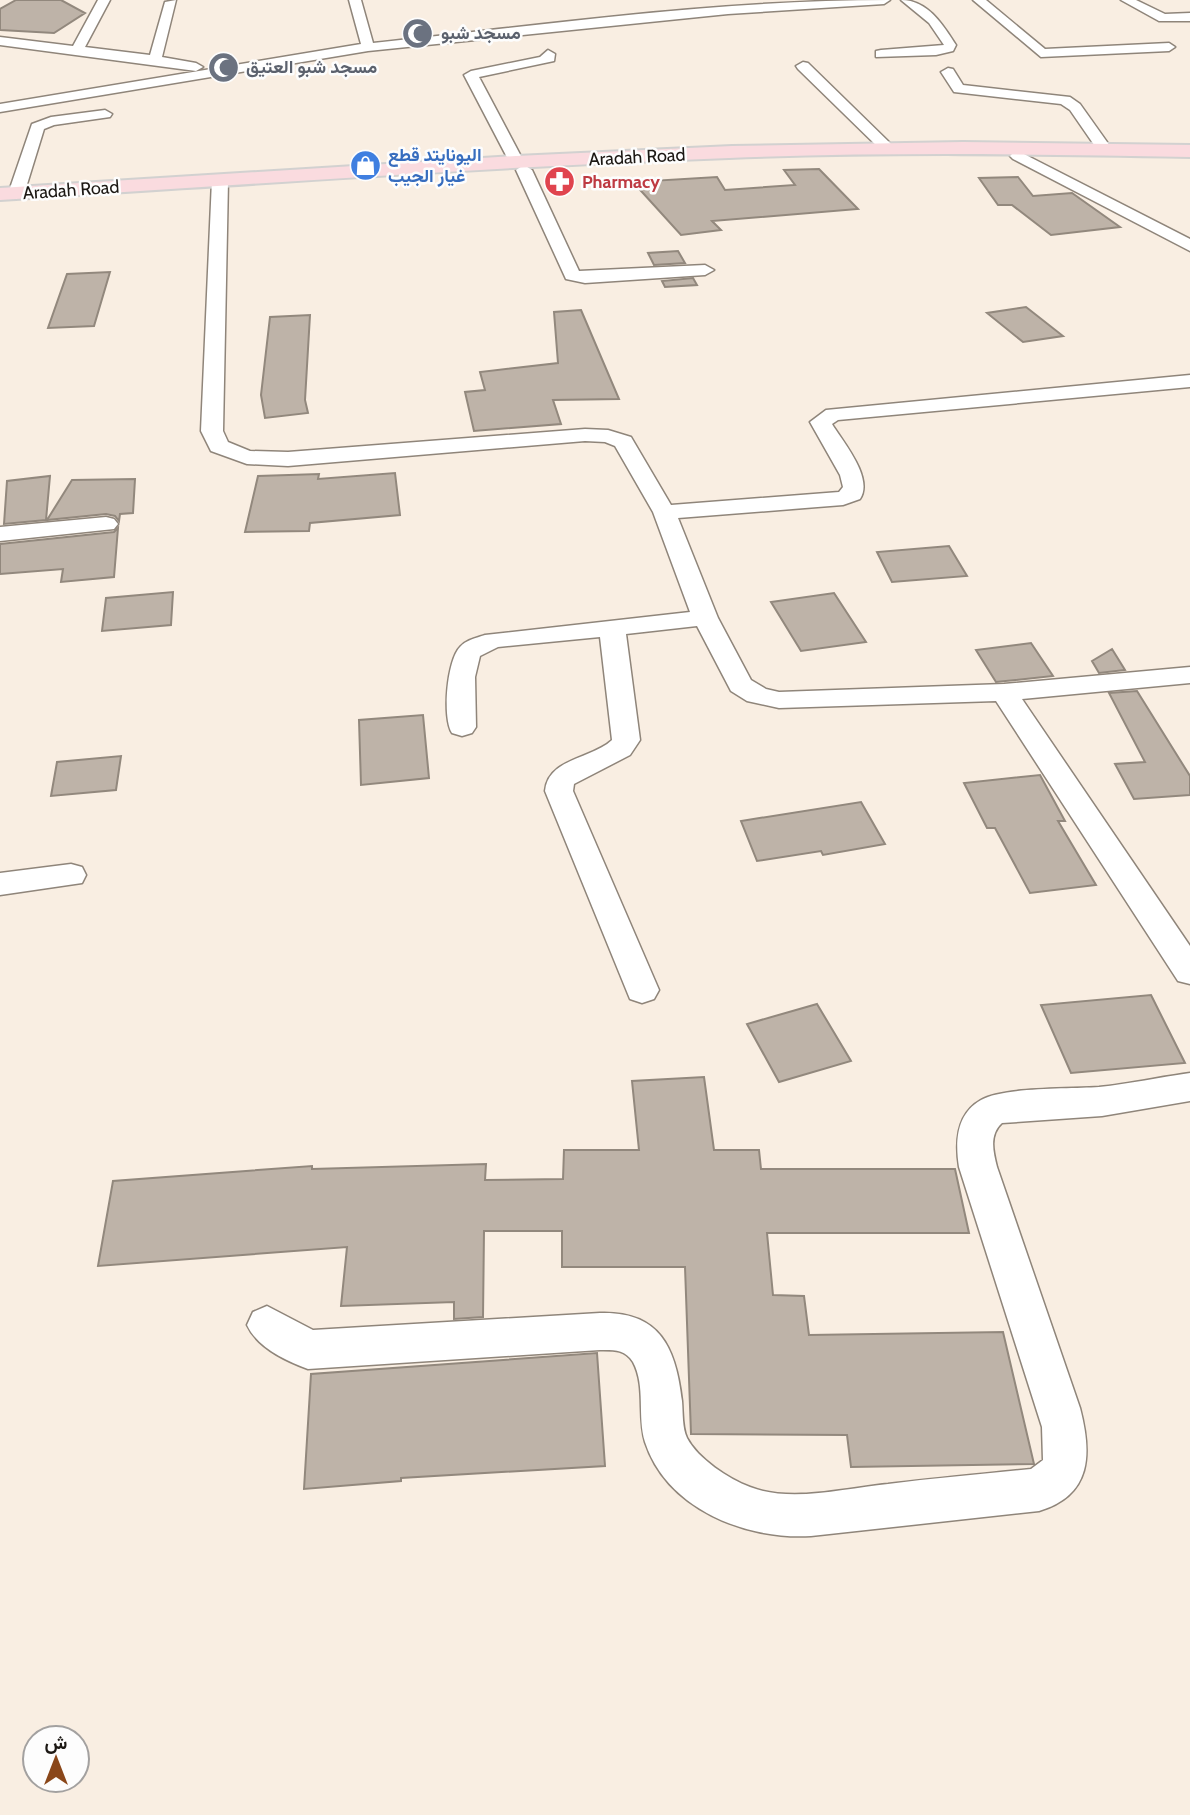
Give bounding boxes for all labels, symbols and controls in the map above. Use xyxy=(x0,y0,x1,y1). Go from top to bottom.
mosque icon: مسجد شبو xyxy=(401,16,435,50)
place label: مسجد شبو xyxy=(441,22,521,44)
mosque icon: مسجد شبو العتيق xyxy=(206,50,240,84)
place label: مسجد شبو العتيق xyxy=(246,56,377,78)
street label: Aradah Road xyxy=(588,143,686,171)
place label: اليونايتد قطع غيار الجيب xyxy=(388,144,482,187)
shop icon: اليونايتد قطع غيار الجيب xyxy=(348,148,382,182)
pharmacy icon: Pharmacy xyxy=(542,165,576,199)
place label: Pharmacy xyxy=(582,171,660,193)
street label: Aradah Road xyxy=(22,176,120,204)
north arrow xyxy=(21,1724,91,1794)
text: ش xyxy=(45,1731,68,1754)

